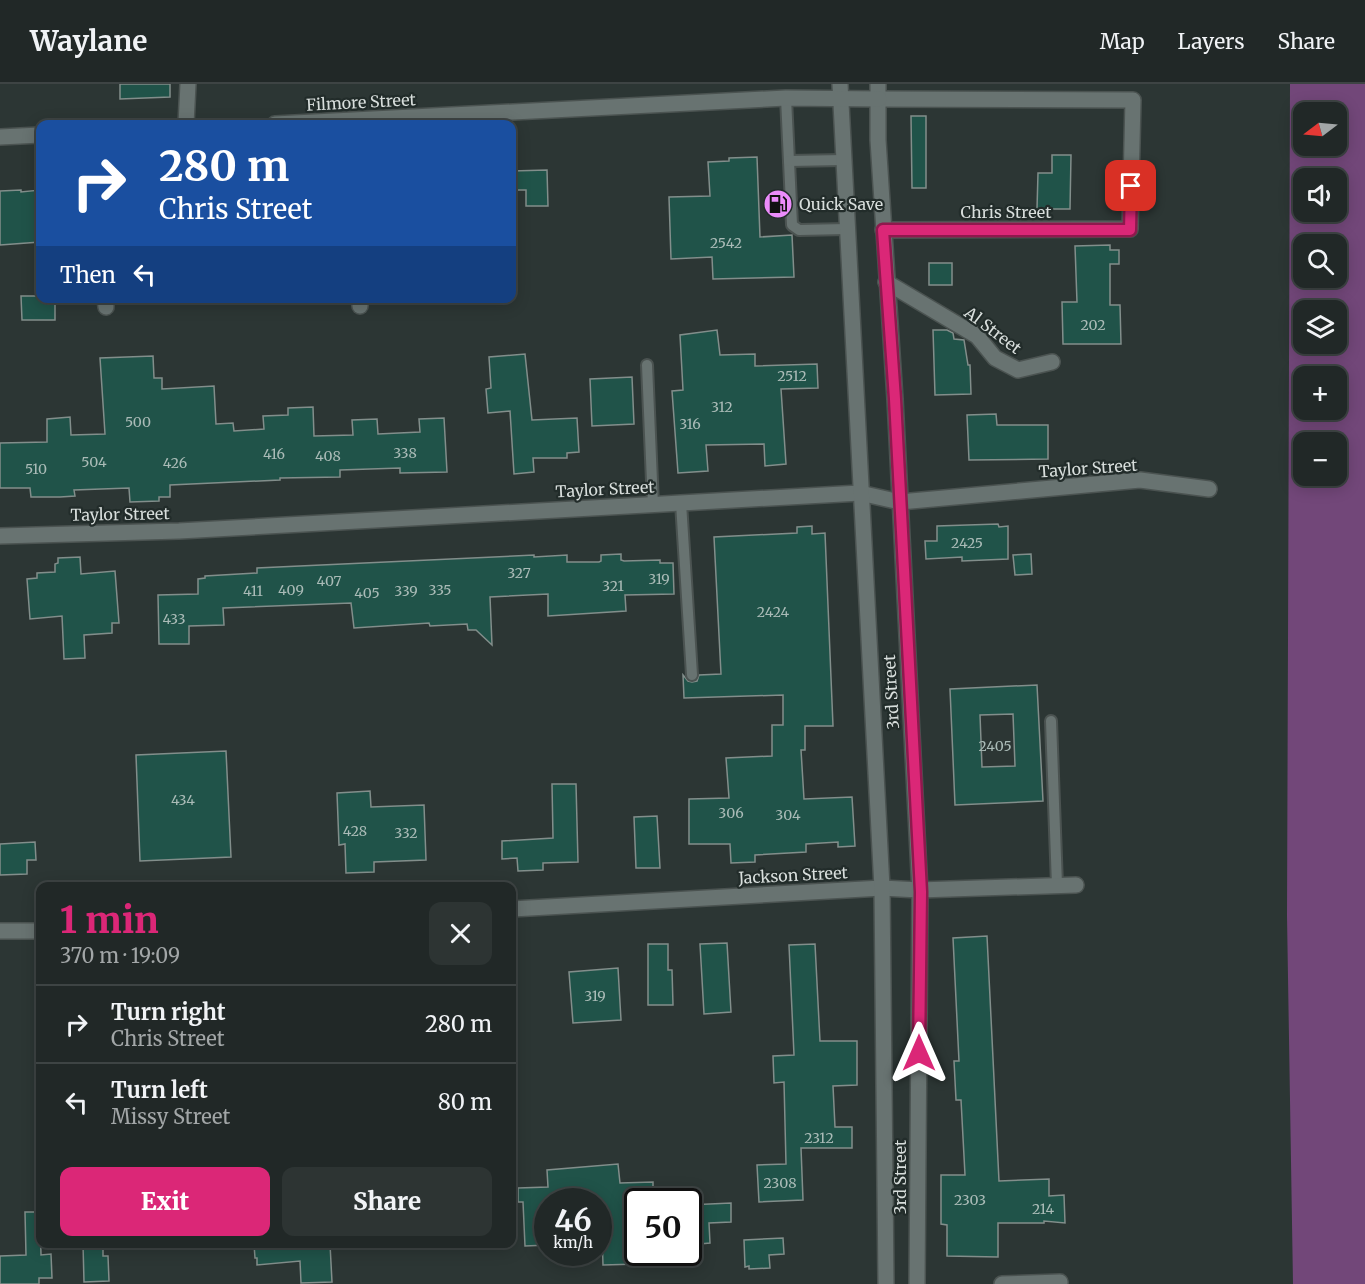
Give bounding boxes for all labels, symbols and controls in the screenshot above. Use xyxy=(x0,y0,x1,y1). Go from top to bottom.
text: Waylane xyxy=(30,23,147,59)
text: Map xyxy=(1100,28,1145,55)
text: Layers xyxy=(1178,28,1245,55)
text: Share xyxy=(1278,28,1335,55)
street label: Filmore Street xyxy=(306,89,417,115)
north arrow xyxy=(1293,102,1347,156)
map controls xyxy=(1293,102,1347,486)
text: 280 m xyxy=(159,140,289,192)
icon: right xyxy=(60,144,138,222)
pin xyxy=(1105,160,1156,211)
button: sound xyxy=(1293,168,1347,222)
icon: arrive xyxy=(1114,169,1147,202)
fuel station icon: Quick Save xyxy=(762,188,794,220)
text: Chris Street xyxy=(159,192,312,226)
place label: Quick Save xyxy=(799,194,883,214)
street label: Chris Street xyxy=(961,202,1052,222)
house number: 2542 xyxy=(710,234,742,252)
button: search xyxy=(1293,234,1347,288)
icon: left xyxy=(128,258,161,291)
text: Then xyxy=(60,261,116,289)
button: layers xyxy=(1293,300,1347,354)
street label: Al Street xyxy=(960,302,1026,358)
house number: 202 xyxy=(1081,316,1105,334)
button: + xyxy=(1293,366,1347,420)
house number: 2512 xyxy=(777,367,807,385)
house number: 312 xyxy=(711,398,733,416)
house number: 500 xyxy=(125,413,151,431)
house number: 316 xyxy=(679,415,701,433)
button: − xyxy=(1293,432,1347,486)
house number: 338 xyxy=(393,444,417,462)
house number: 416 xyxy=(263,445,285,463)
house number: 408 xyxy=(315,447,341,465)
house number: 504 xyxy=(81,453,107,471)
house number: 426 xyxy=(163,454,187,472)
street label: Taylor Street xyxy=(1038,455,1139,481)
house number: 510 xyxy=(25,460,47,478)
street label: Taylor Street xyxy=(555,476,656,502)
street label: Taylor Street xyxy=(70,503,170,525)
house number: 2425 xyxy=(951,534,983,552)
house number: 327 xyxy=(507,564,531,582)
house number: 319 xyxy=(648,570,670,588)
house number: 407 xyxy=(316,572,342,590)
house number: 321 xyxy=(602,577,624,595)
house number: 409 xyxy=(278,581,304,599)
house number: 335 xyxy=(429,581,451,599)
house number: 411 xyxy=(243,582,263,600)
house number: 339 xyxy=(394,582,418,600)
house number: 405 xyxy=(354,584,380,602)
house number: 2424 xyxy=(757,603,790,621)
house number: 433 xyxy=(163,610,185,628)
street label: 3rd Street xyxy=(879,653,903,730)
house number: 2405 xyxy=(978,737,1012,755)
house number: 434 xyxy=(171,791,195,809)
house number: 306 xyxy=(718,804,744,822)
house number: 304 xyxy=(775,806,801,824)
house number: 428 xyxy=(343,822,367,840)
house number: 332 xyxy=(394,824,418,842)
street label: Jackson Street xyxy=(737,862,849,888)
text: 1 min xyxy=(60,898,159,943)
button: close xyxy=(429,902,492,965)
text: 370 m · 19:09 xyxy=(60,943,180,968)
house number: 319 xyxy=(584,987,606,1005)
text: Turn right xyxy=(111,998,225,1026)
icon: right xyxy=(60,1008,93,1041)
text: 280 m xyxy=(425,1010,492,1038)
position arrow xyxy=(887,1021,951,1085)
text: Chris Street xyxy=(111,1026,224,1051)
text: Turn left xyxy=(111,1076,208,1104)
icon: left xyxy=(60,1086,93,1119)
text: 80 m xyxy=(438,1088,492,1116)
text: Missy Street xyxy=(111,1104,230,1129)
house number: 2312 xyxy=(804,1129,834,1147)
street label: 3rd Street xyxy=(890,1139,910,1214)
button: Exit xyxy=(60,1167,270,1236)
button: Share xyxy=(282,1167,492,1236)
house number: 2308 xyxy=(764,1174,796,1192)
speed limit sign: 50 xyxy=(624,1188,702,1266)
house number: 2303 xyxy=(954,1191,986,1209)
house number: 214 xyxy=(1032,1200,1054,1218)
text: 46 xyxy=(554,1201,592,1239)
text: km/h xyxy=(553,1233,593,1252)

